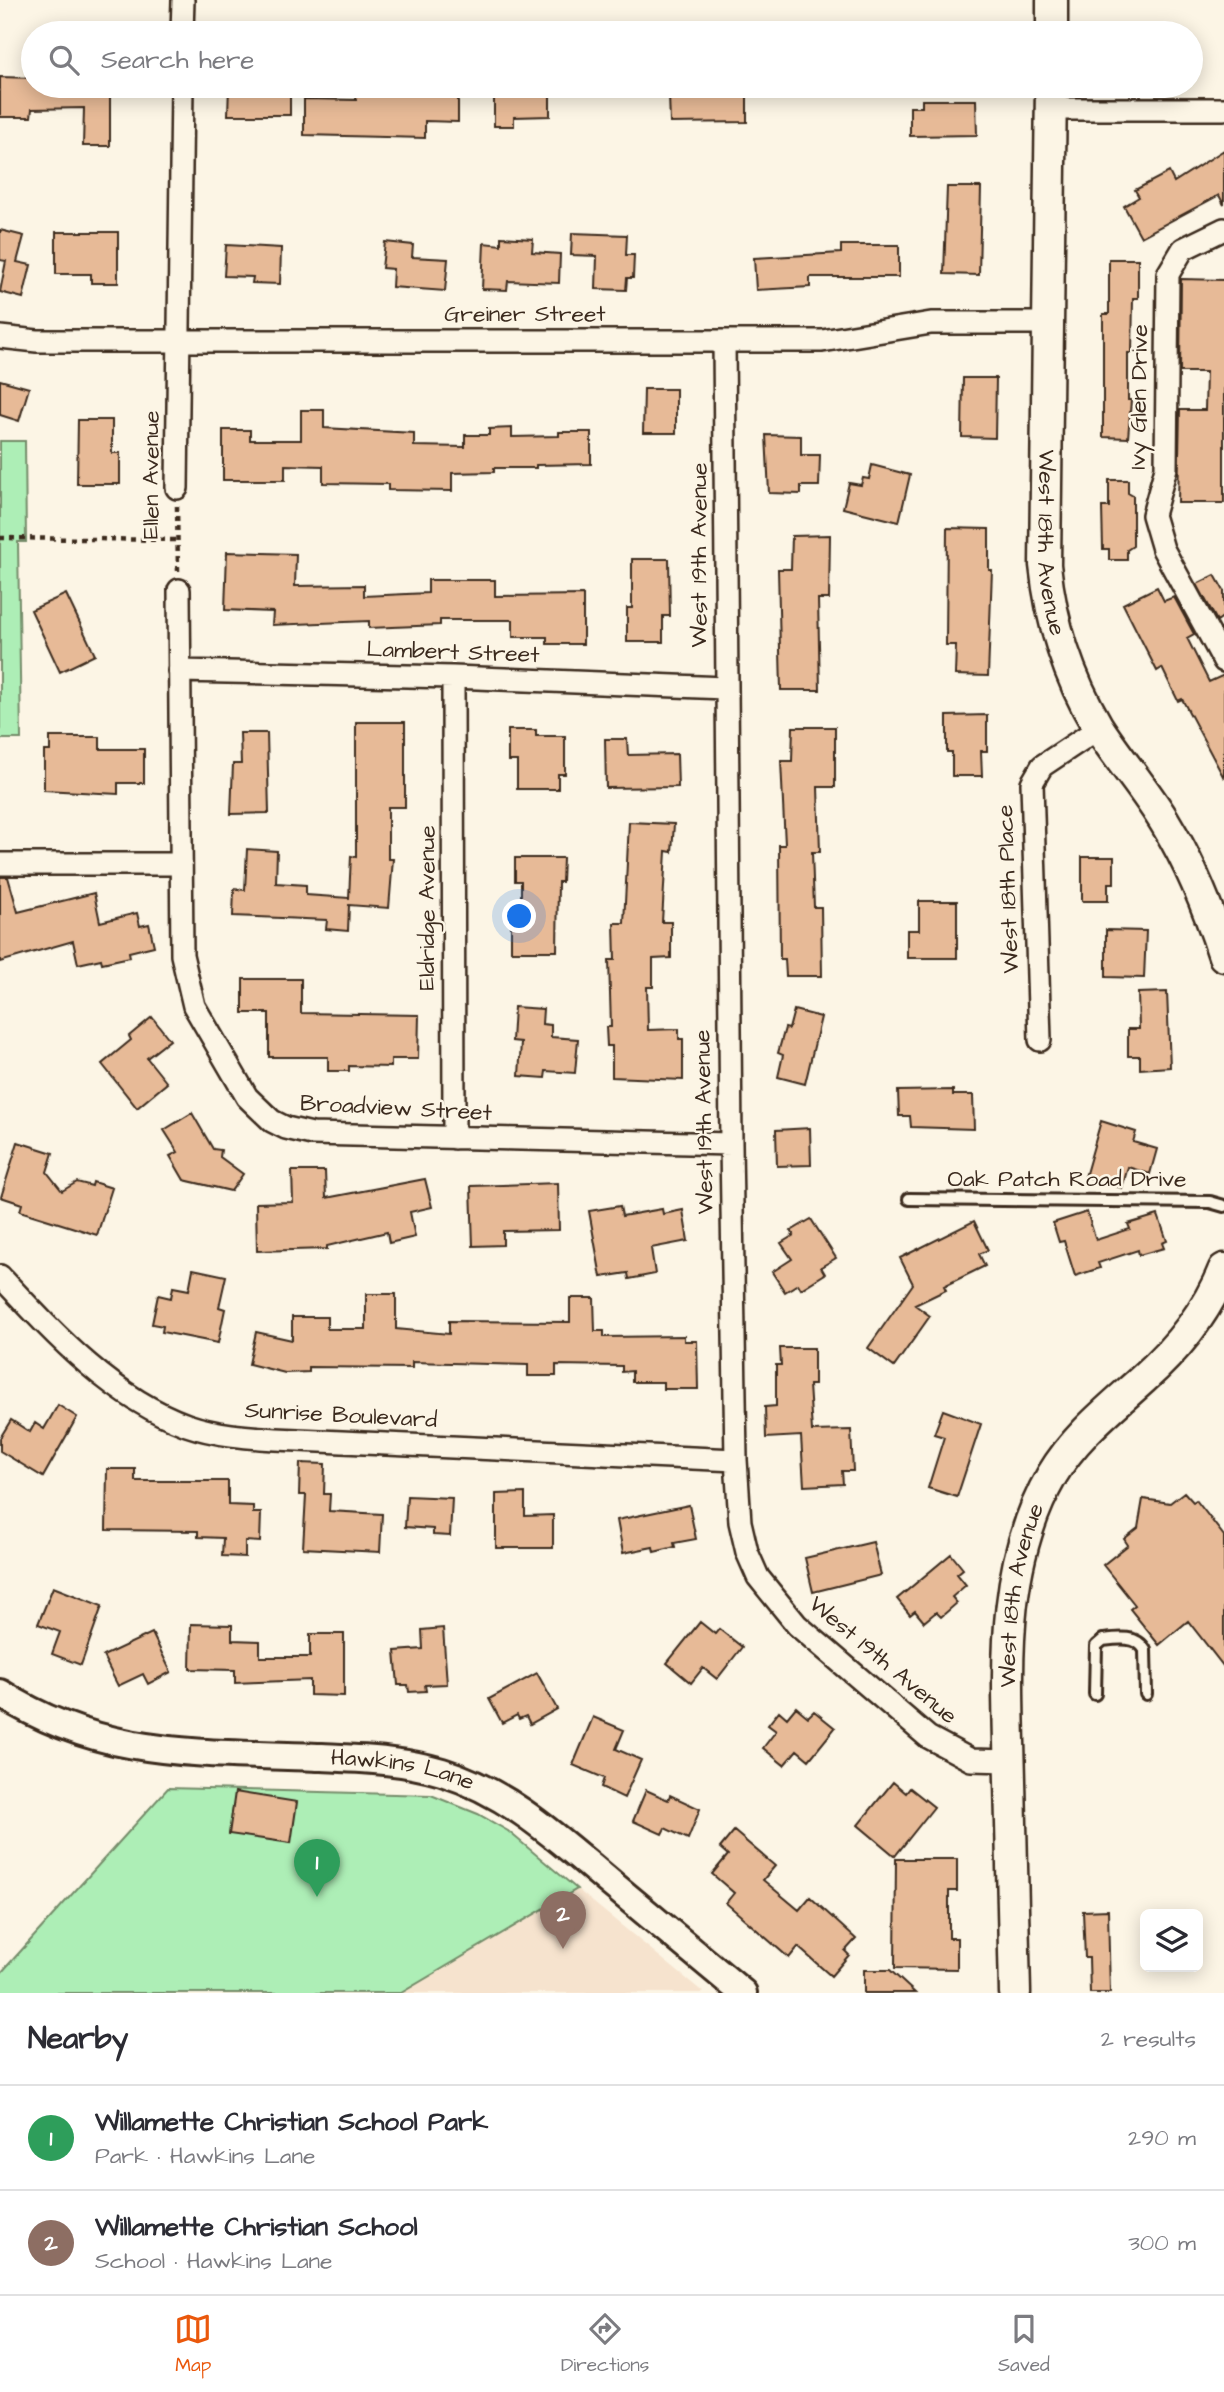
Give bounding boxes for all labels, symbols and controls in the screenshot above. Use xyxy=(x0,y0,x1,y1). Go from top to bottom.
search box xyxy=(21,21,1203,98)
icon: search xyxy=(45,41,83,79)
text: Search here xyxy=(101,42,254,78)
street label: Greiner Street xyxy=(444,298,606,330)
street label: Ivy Glen Drive xyxy=(1122,324,1157,470)
street label: Ellen Avenue xyxy=(135,411,167,539)
street label: West 18th Avenue xyxy=(1029,449,1074,639)
street label: West 19th Avenue xyxy=(683,463,715,647)
street label: Lambert Street xyxy=(366,633,541,671)
street label: West 18th Place xyxy=(989,804,1027,974)
street label: Eldridge Avenue xyxy=(411,825,444,991)
your location xyxy=(502,899,536,933)
street label: West 19th Avenue xyxy=(686,1029,722,1215)
street label: Broadview Street xyxy=(299,1087,493,1129)
street label: Oak Patch Road Drive xyxy=(948,1163,1186,1195)
street label: Sunrise Boulevard xyxy=(244,1394,438,1436)
street label: West 18th Avenue xyxy=(992,1498,1052,1688)
street label: West 19th Avenue xyxy=(802,1588,964,1732)
street label: Hawkins Lane xyxy=(330,1741,480,1799)
pin: 1 xyxy=(294,1839,340,1897)
pin: 2 xyxy=(540,1891,586,1949)
map controls xyxy=(1140,1909,1203,1972)
button: layers xyxy=(1140,1909,1203,1972)
text: Nearby xyxy=(28,2018,128,2060)
text: 2 results xyxy=(1101,2023,1196,2055)
text: Willamette Christian School Park xyxy=(95,2104,488,2140)
text: 1 xyxy=(50,2122,52,2154)
text: 290 m xyxy=(1128,2122,1196,2154)
text: Park · Hawkins Lane xyxy=(95,2140,316,2172)
text: Willamette Christian School xyxy=(95,2209,418,2245)
text: 2 xyxy=(44,2227,58,2259)
text: 300 m xyxy=(1128,2227,1196,2259)
text: School · Hawkins Lane xyxy=(95,2245,333,2277)
tab: Map xyxy=(174,2310,212,2379)
tab: Directions xyxy=(561,2310,649,2379)
tab: Saved xyxy=(998,2310,1050,2379)

